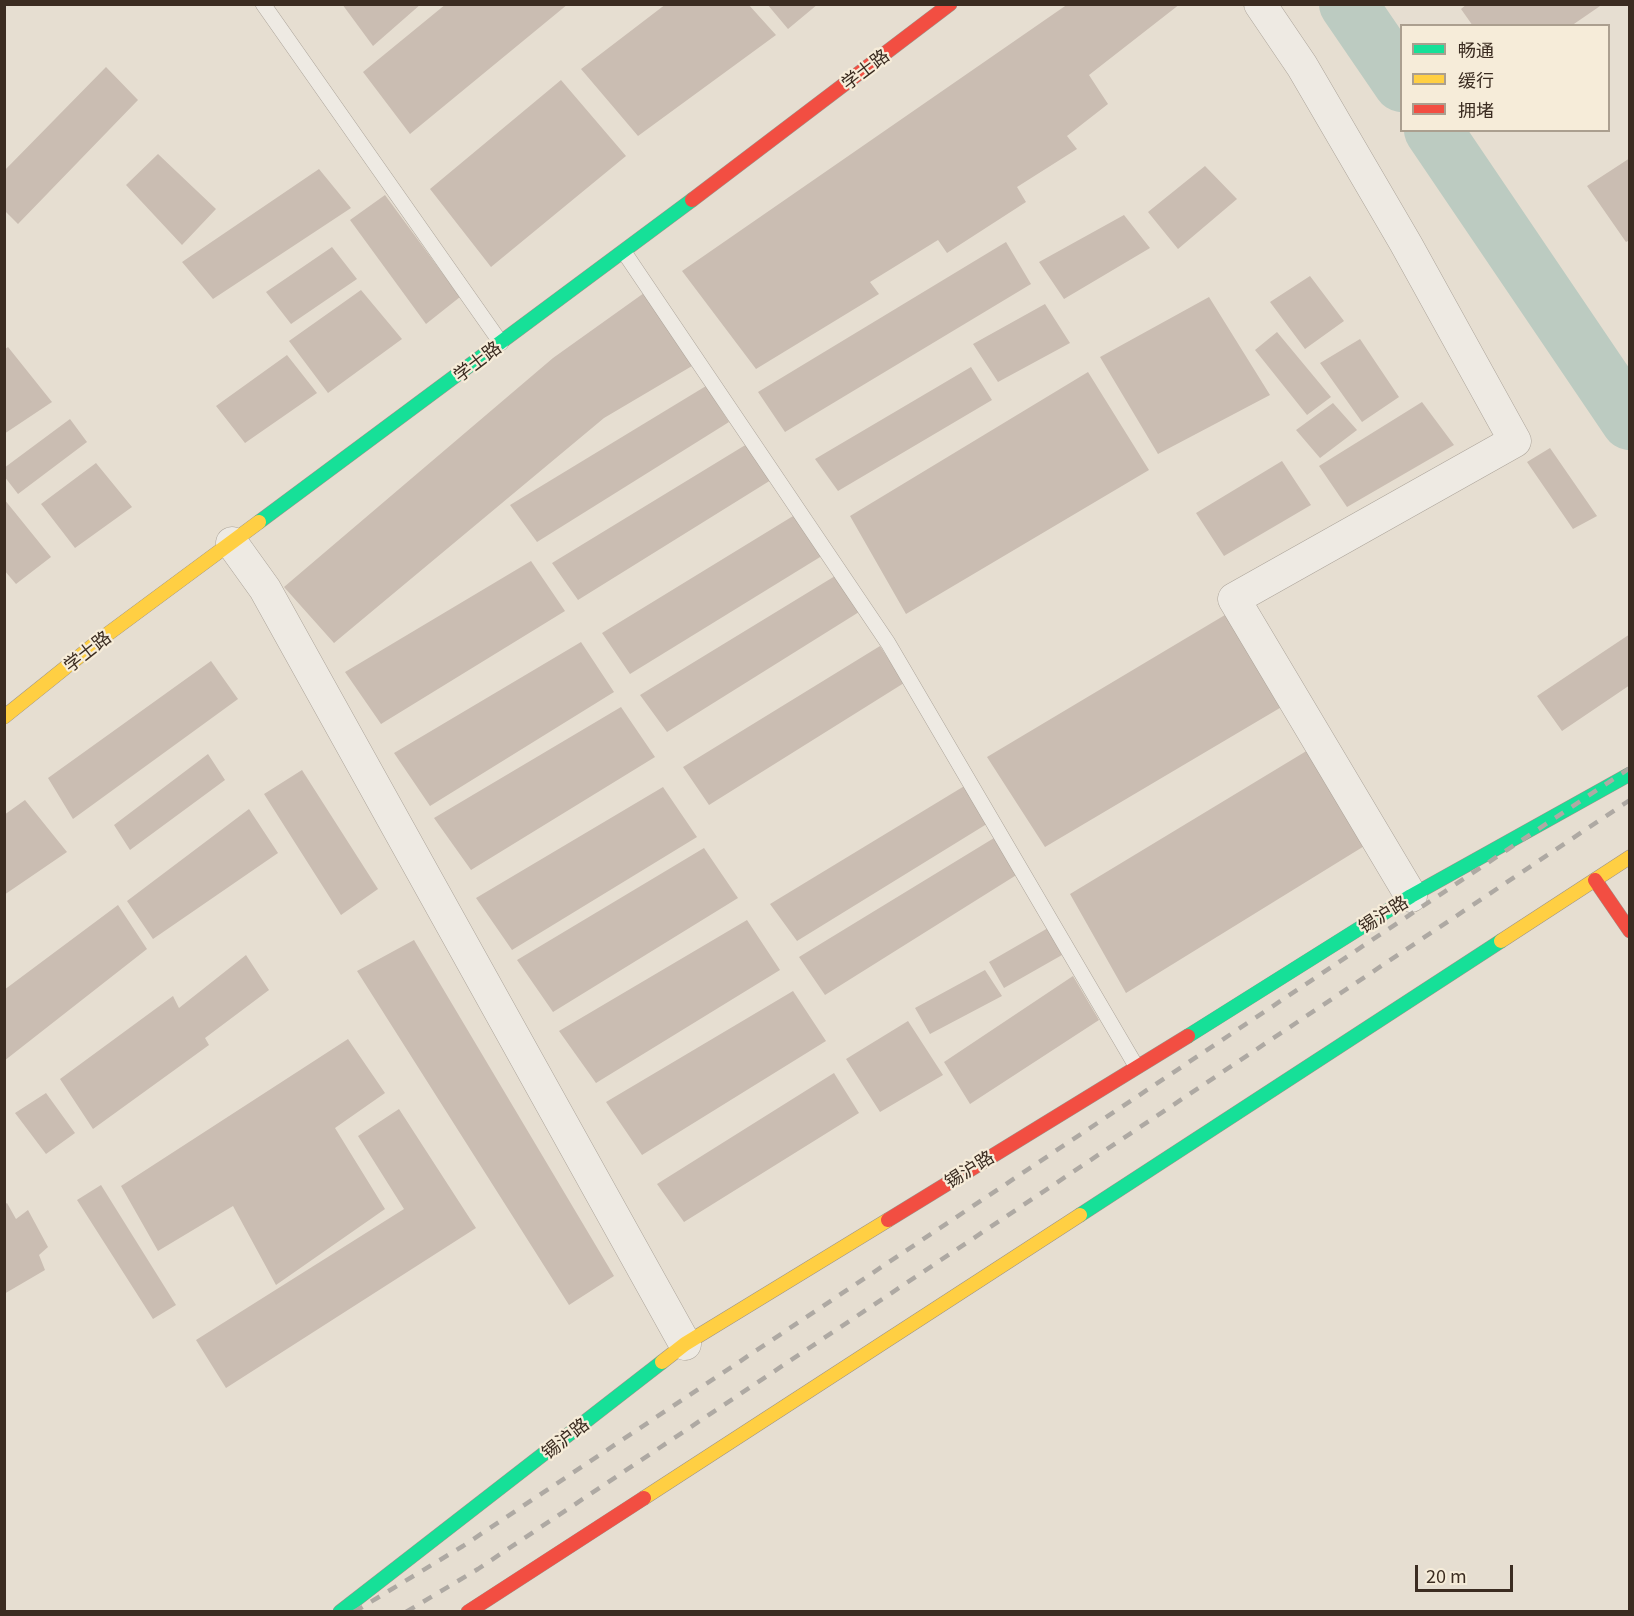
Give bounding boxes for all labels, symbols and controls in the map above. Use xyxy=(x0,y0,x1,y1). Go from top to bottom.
legend xyxy=(1400,24,1610,132)
text: 畅通 xyxy=(1458,36,1494,62)
street label: 学士路 xyxy=(837,44,893,94)
text: 缓行 xyxy=(1458,66,1494,92)
text: 拥堵 xyxy=(1458,96,1494,122)
street label: 学士路 xyxy=(449,336,505,386)
street label: 学士路 xyxy=(59,626,115,676)
street label: 锡沪路 xyxy=(1354,891,1412,937)
street label: 锡沪路 xyxy=(940,1146,998,1192)
street label: 锡沪路 xyxy=(537,1413,593,1463)
scale bar xyxy=(1418,1553,1516,1591)
text: 20 m xyxy=(1426,1562,1467,1588)

